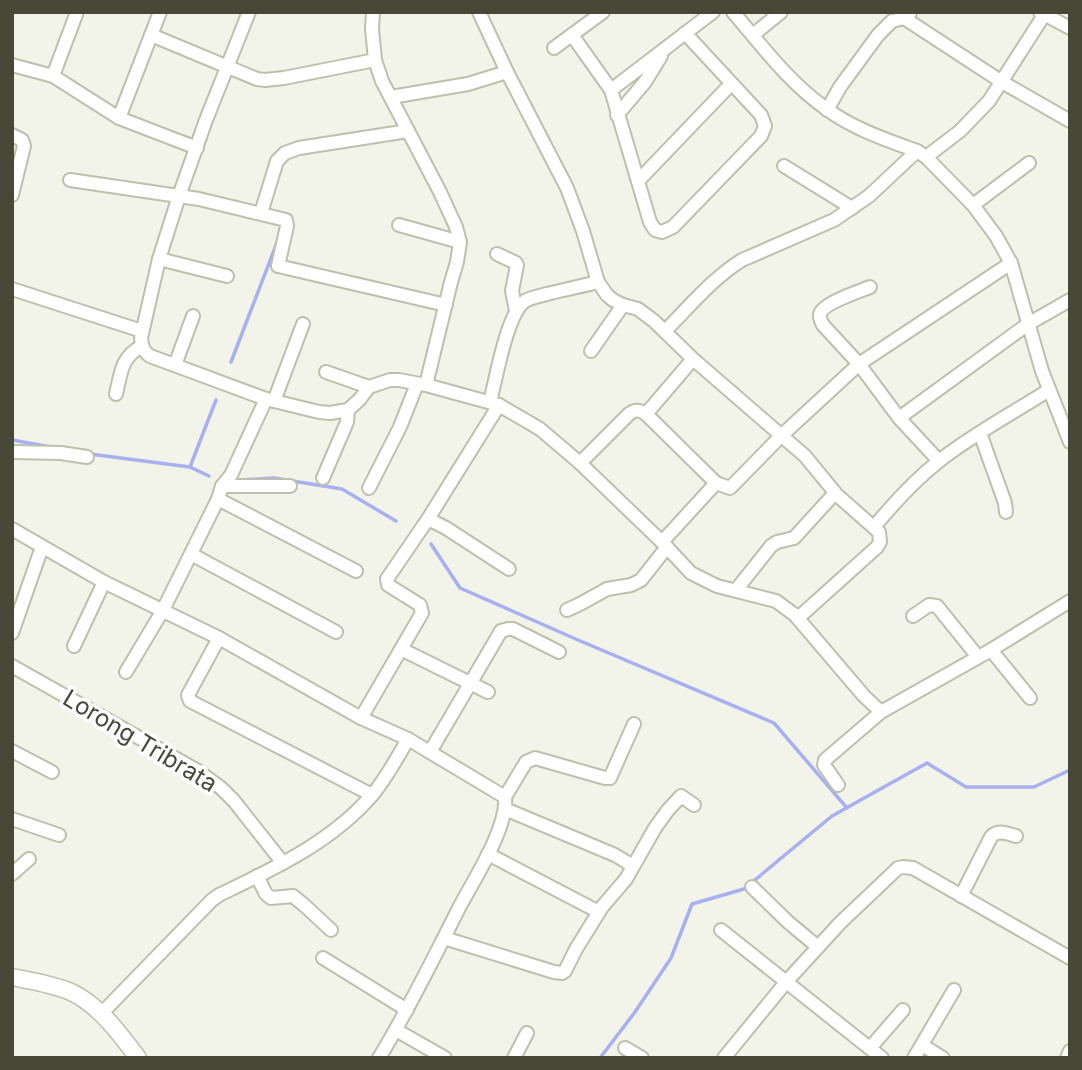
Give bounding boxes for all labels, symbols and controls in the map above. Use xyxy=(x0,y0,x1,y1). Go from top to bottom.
street label: Lorong Tribrata xyxy=(58,683,223,798)

